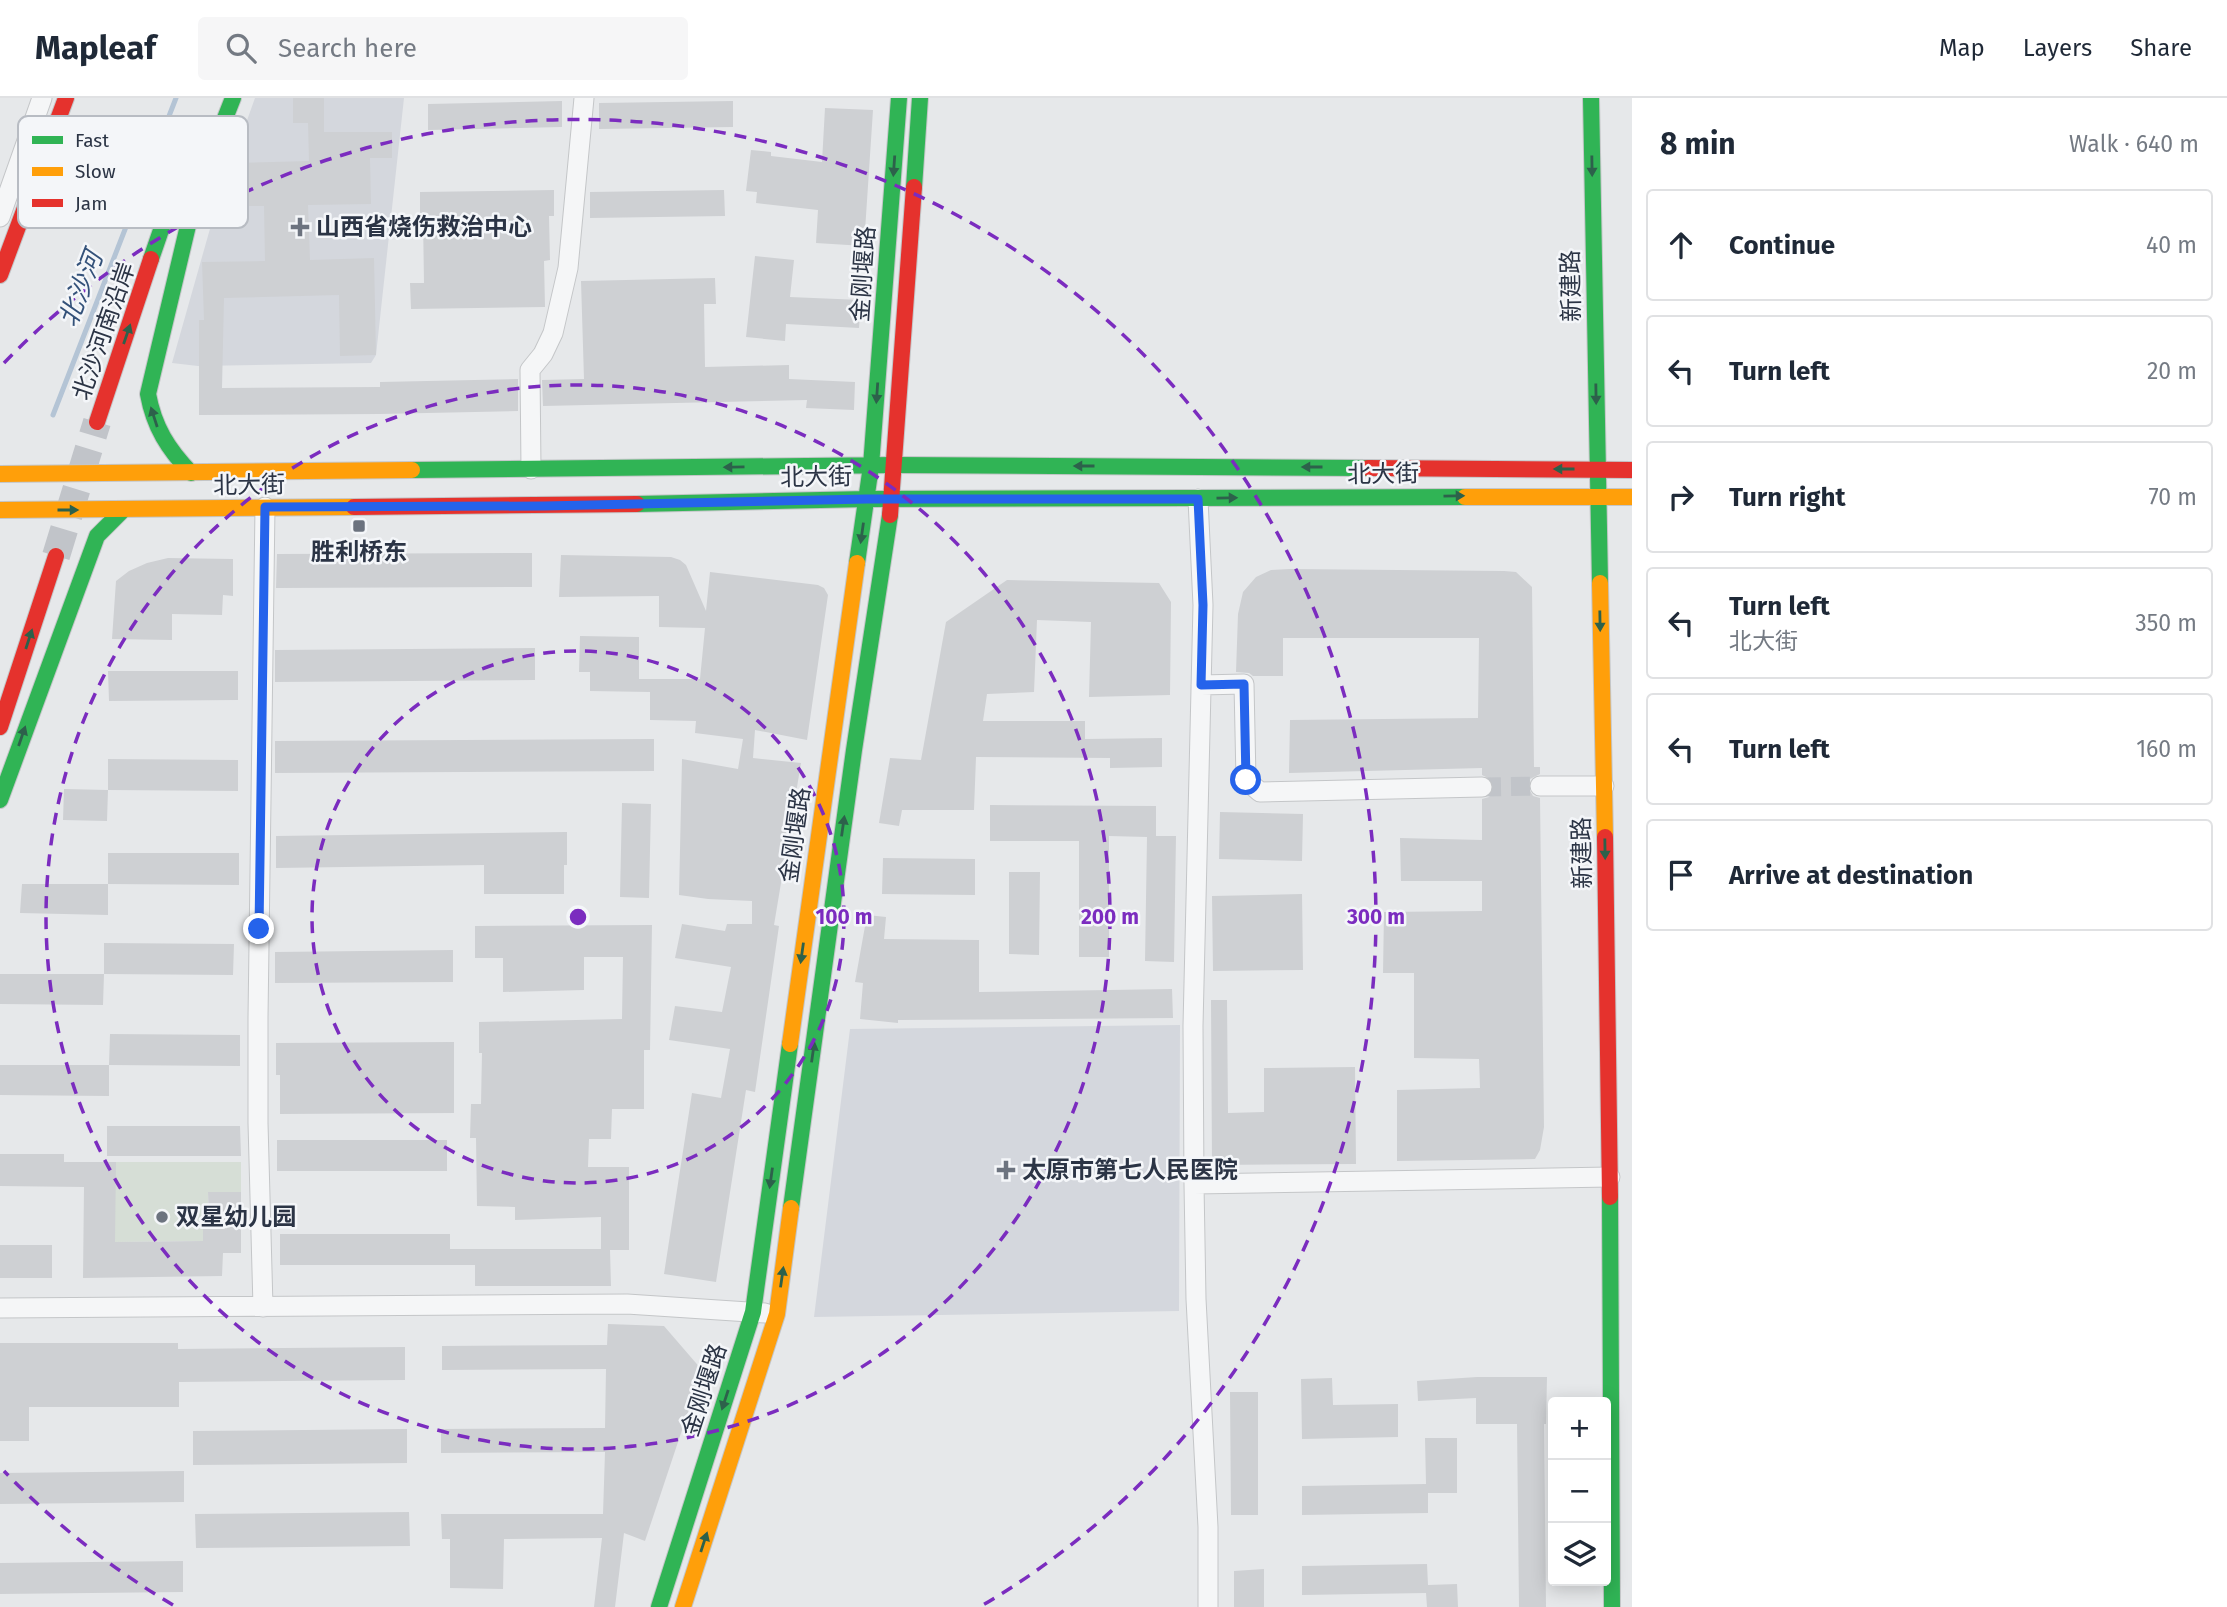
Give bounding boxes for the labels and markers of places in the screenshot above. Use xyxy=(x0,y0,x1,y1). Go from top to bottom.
place label: 山西省烧伤救治中心 xyxy=(316,213,532,241)
marker: 山西省烧伤救治中心 xyxy=(290,217,310,237)
marker: 胜利桥东 xyxy=(351,518,367,534)
place label: 胜利桥东 xyxy=(311,538,407,566)
centre of rings xyxy=(566,905,590,929)
place label: 太原市第七人民医院 xyxy=(1022,1156,1238,1184)
marker: 太原市第七人民医院 xyxy=(996,1160,1016,1180)
place label: 双星幼儿园 xyxy=(176,1203,296,1231)
marker: 双星幼儿园 xyxy=(154,1209,170,1225)

